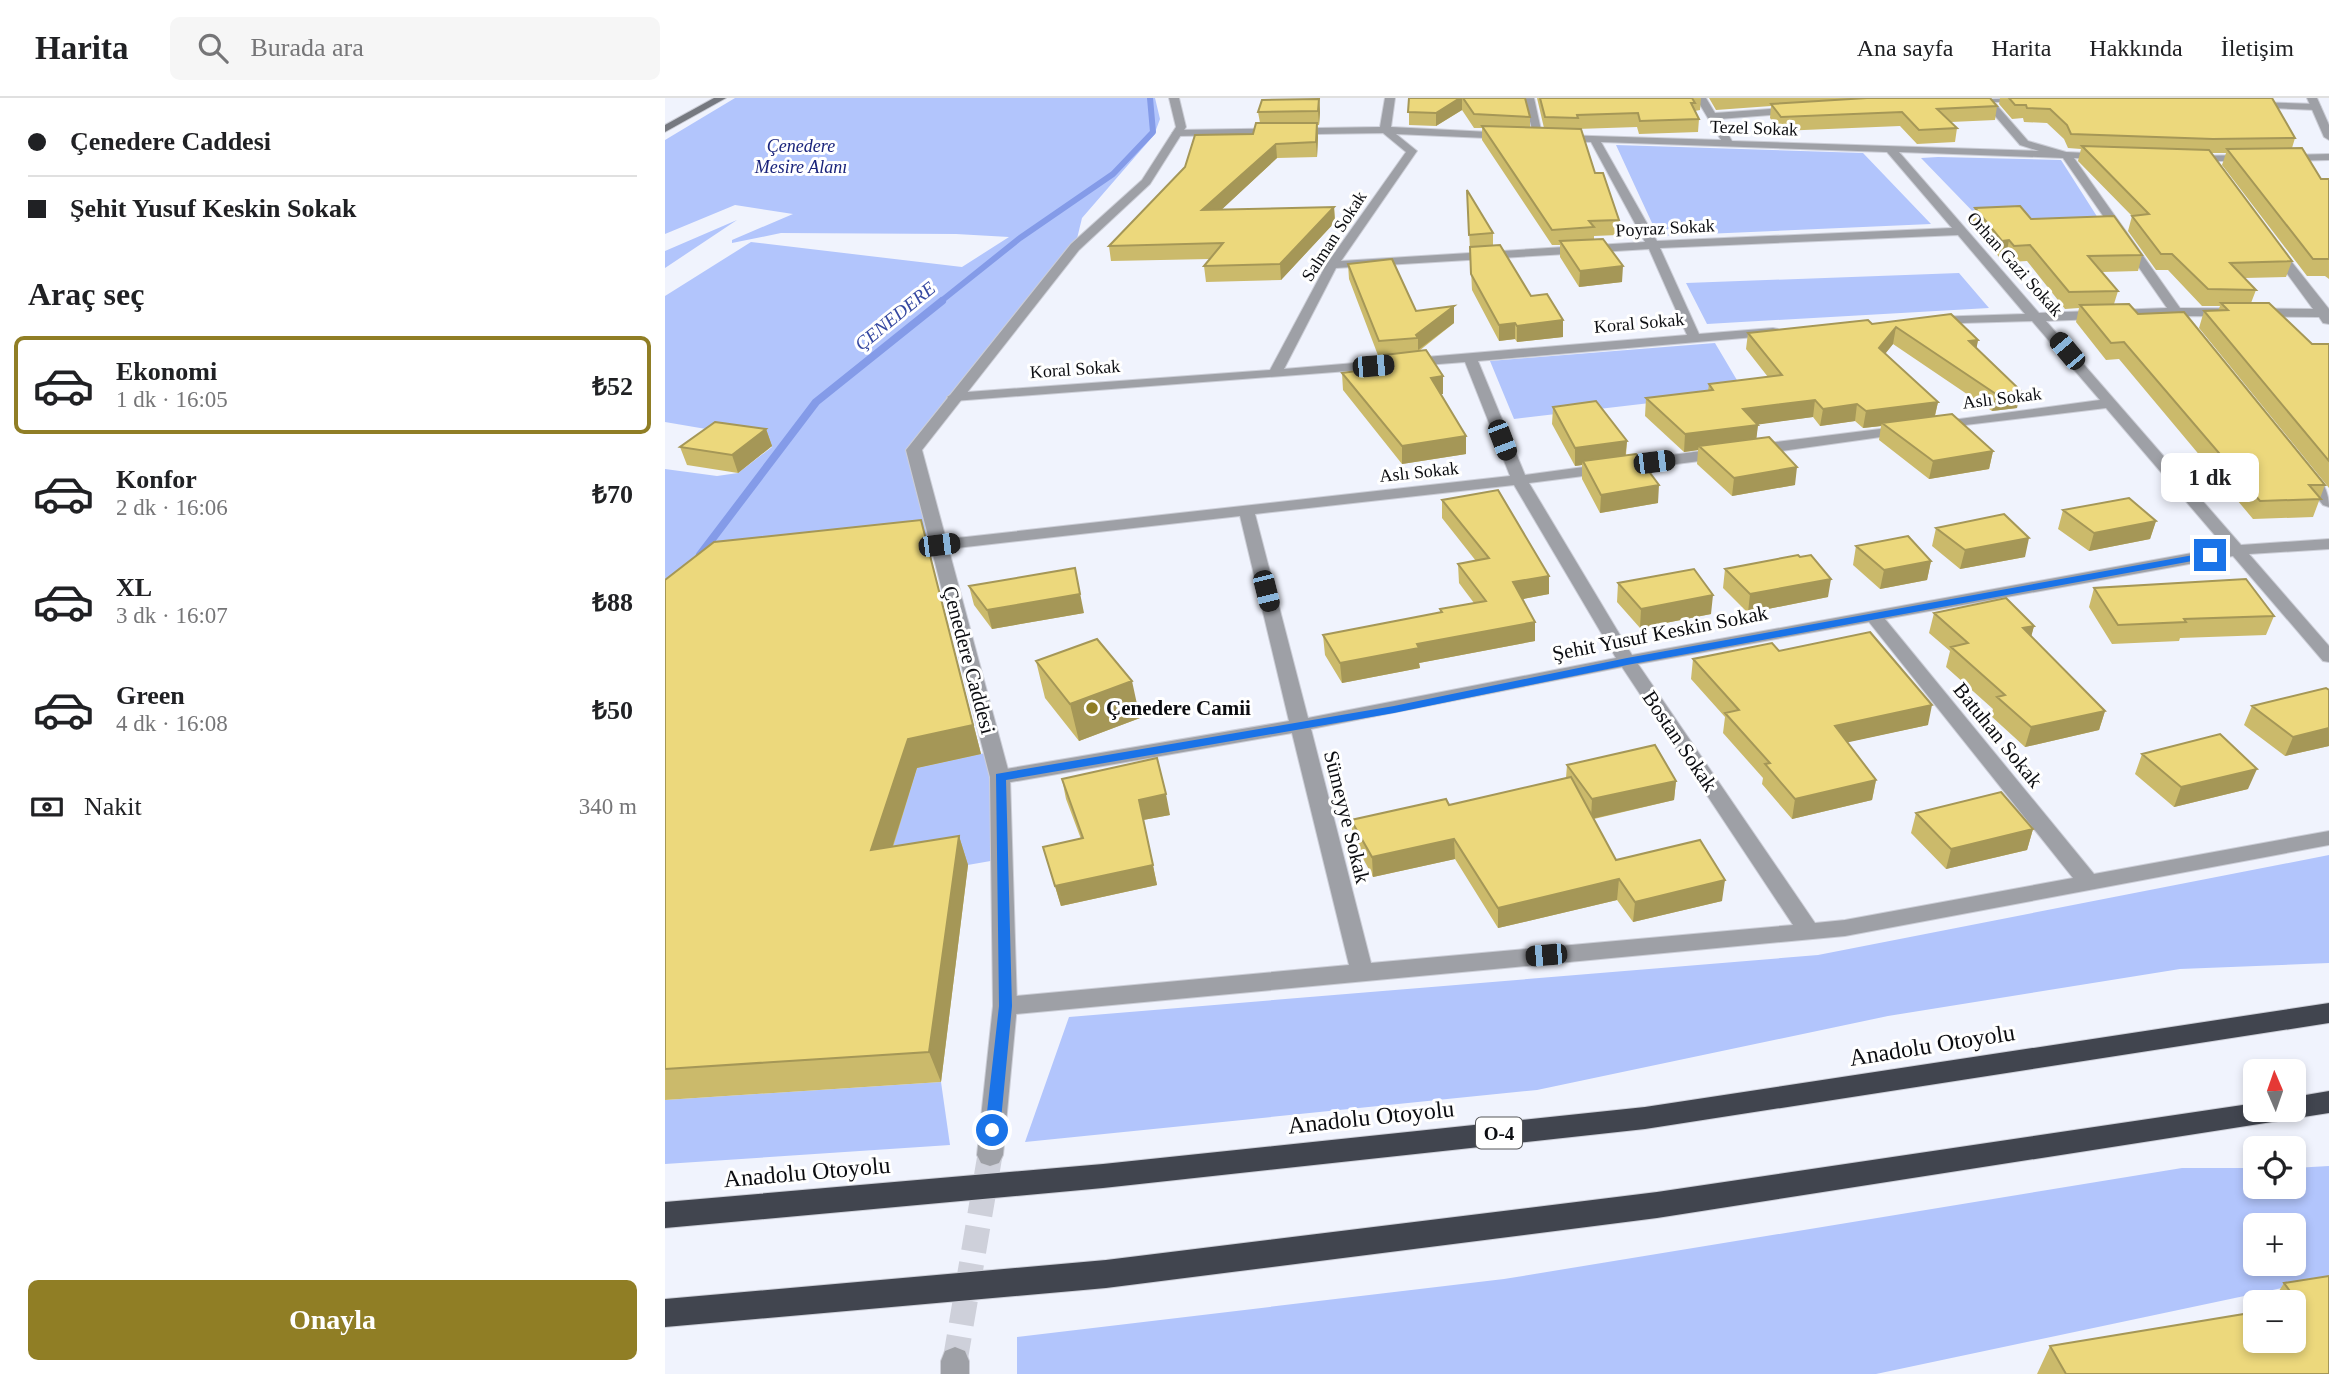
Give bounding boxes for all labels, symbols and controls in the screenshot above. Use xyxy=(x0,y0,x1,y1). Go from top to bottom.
search box xyxy=(170,17,660,80)
icon: search xyxy=(194,29,232,67)
text: Harita xyxy=(35,30,128,66)
text: Burada ara xyxy=(250,33,364,62)
text: Ana sayfa xyxy=(1857,35,1953,61)
text: Harita xyxy=(1991,35,2051,61)
text: Hakkında xyxy=(2089,35,2183,61)
text: İletişim xyxy=(2221,35,2294,61)
street label: Tezel Sokak xyxy=(1710,116,1798,140)
text: Çenedere Caddesi xyxy=(70,127,271,156)
park label: Çenedere Mesire Alanı xyxy=(754,136,847,177)
street label: Salman Sokak xyxy=(1297,187,1371,285)
text: Şehit Yusuf Keskin Sokak xyxy=(70,194,356,223)
street label: Orhan Gazi Sokak xyxy=(1963,208,2067,320)
street label: Poyraz Sokak xyxy=(1615,215,1715,241)
text: Araç seç xyxy=(28,276,144,312)
water label: ÇENEDERE xyxy=(851,277,940,355)
street label: Koral Sokak xyxy=(1593,309,1685,337)
car xyxy=(2046,328,2089,374)
icon: car xyxy=(32,354,95,417)
car xyxy=(1352,354,1395,378)
street label: Koral Sokak xyxy=(1029,356,1121,382)
text: Ekonomi xyxy=(116,357,217,386)
text: ₺52 xyxy=(592,372,633,401)
street label: Aslı Sokak xyxy=(1961,383,2043,413)
text: 1 dk · 16:05 xyxy=(116,387,228,412)
car xyxy=(1485,417,1520,463)
car xyxy=(1632,449,1677,475)
callout: 1 dk xyxy=(2161,454,2259,503)
street label: Aslı Sokak xyxy=(1378,458,1460,486)
icon: car xyxy=(32,462,95,525)
text: Konfor xyxy=(116,465,197,494)
text: 1 dk xyxy=(2189,465,2231,490)
text: ₺70 xyxy=(592,480,633,509)
text: 2 dk · 16:06 xyxy=(116,495,228,520)
car xyxy=(917,532,962,558)
route end xyxy=(2194,539,2226,571)
car xyxy=(1251,568,1282,614)
icon: car xyxy=(32,570,95,633)
text: XL xyxy=(116,573,152,602)
street label: Çenedere Caddesi xyxy=(938,583,1000,737)
text: ₺88 xyxy=(592,588,633,617)
street label: Şehit Yusuf Keskin Sokak xyxy=(1550,600,1770,666)
text: 3 dk · 16:07 xyxy=(116,603,228,628)
icon: car xyxy=(32,678,95,741)
street label: Batuhan Sokak xyxy=(1948,678,2048,793)
text: Green xyxy=(116,681,185,710)
street label: Bostan Sokak xyxy=(1638,686,1723,796)
text: ₺50 xyxy=(592,696,633,725)
place label: Çenedere Camii xyxy=(1106,696,1251,720)
marker: Çenedere Camii xyxy=(1084,700,1100,716)
text: 4 dk · 16:08 xyxy=(116,711,228,736)
street label: Sümeyye Sokak xyxy=(1319,748,1375,886)
icon: cash xyxy=(28,788,66,826)
text: Nakit xyxy=(84,792,142,821)
text: 340 m xyxy=(579,794,637,819)
car xyxy=(1525,943,1568,967)
street label: Anadolu Otoyolu xyxy=(1847,1019,2017,1071)
north arrow xyxy=(2243,1059,2307,1122)
map controls xyxy=(2243,1059,2306,1353)
street label: Anadolu Otoyolu xyxy=(1286,1095,1456,1139)
route start xyxy=(976,1114,1008,1146)
road number: O-4 xyxy=(1476,1118,1522,1148)
button: locate xyxy=(2243,1136,2306,1199)
street label: Anadolu Otoyolu xyxy=(723,1152,891,1192)
button: + xyxy=(2243,1213,2306,1276)
button: Onayla xyxy=(28,1280,637,1360)
button: − xyxy=(2243,1290,2306,1353)

